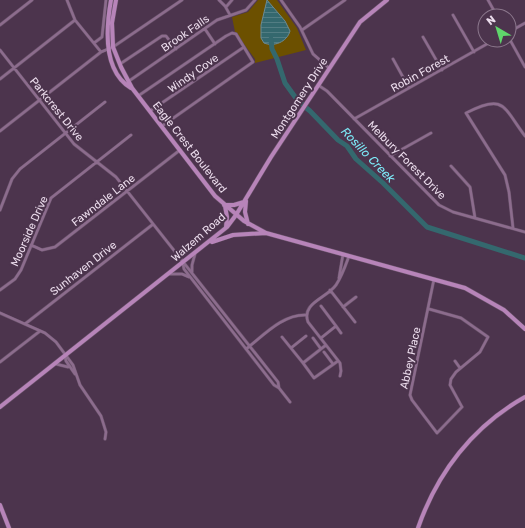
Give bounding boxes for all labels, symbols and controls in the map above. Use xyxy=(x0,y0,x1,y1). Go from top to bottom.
north arrow xyxy=(477,8,517,48)
street label: Brook Falls xyxy=(159,12,212,55)
text: N xyxy=(484,13,498,28)
street label: Windy Cove xyxy=(166,51,221,96)
street label: Robin Forest xyxy=(389,52,452,95)
street label: Montgomery Drive xyxy=(268,55,330,141)
street label: Parkcrest Drive xyxy=(27,75,86,144)
street label: Eagle Crest Boulevard xyxy=(150,99,229,196)
street label: Melbury Forest Drive xyxy=(365,119,448,202)
water label: Rosillo Creek xyxy=(338,124,398,186)
street label: Fawndale Lane xyxy=(69,172,138,229)
street label: Moorside Drive xyxy=(8,194,51,268)
street label: Walzem Road xyxy=(169,210,228,264)
street label: Sunhaven Drive xyxy=(48,238,119,298)
street label: Abbey Place xyxy=(398,326,423,390)

